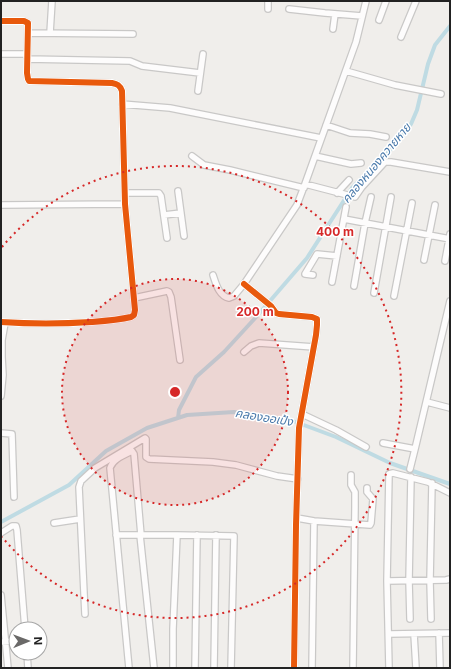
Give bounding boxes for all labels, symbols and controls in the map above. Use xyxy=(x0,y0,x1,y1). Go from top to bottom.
water label: คลองหนองควายหาย xyxy=(338,119,414,206)
text: 400 m xyxy=(316,224,354,239)
text: 200 m xyxy=(236,304,274,319)
centre of rings xyxy=(168,385,182,399)
water label: คลองออเป้ง xyxy=(234,405,295,429)
north arrow xyxy=(8,621,48,661)
text: N xyxy=(31,637,45,645)

